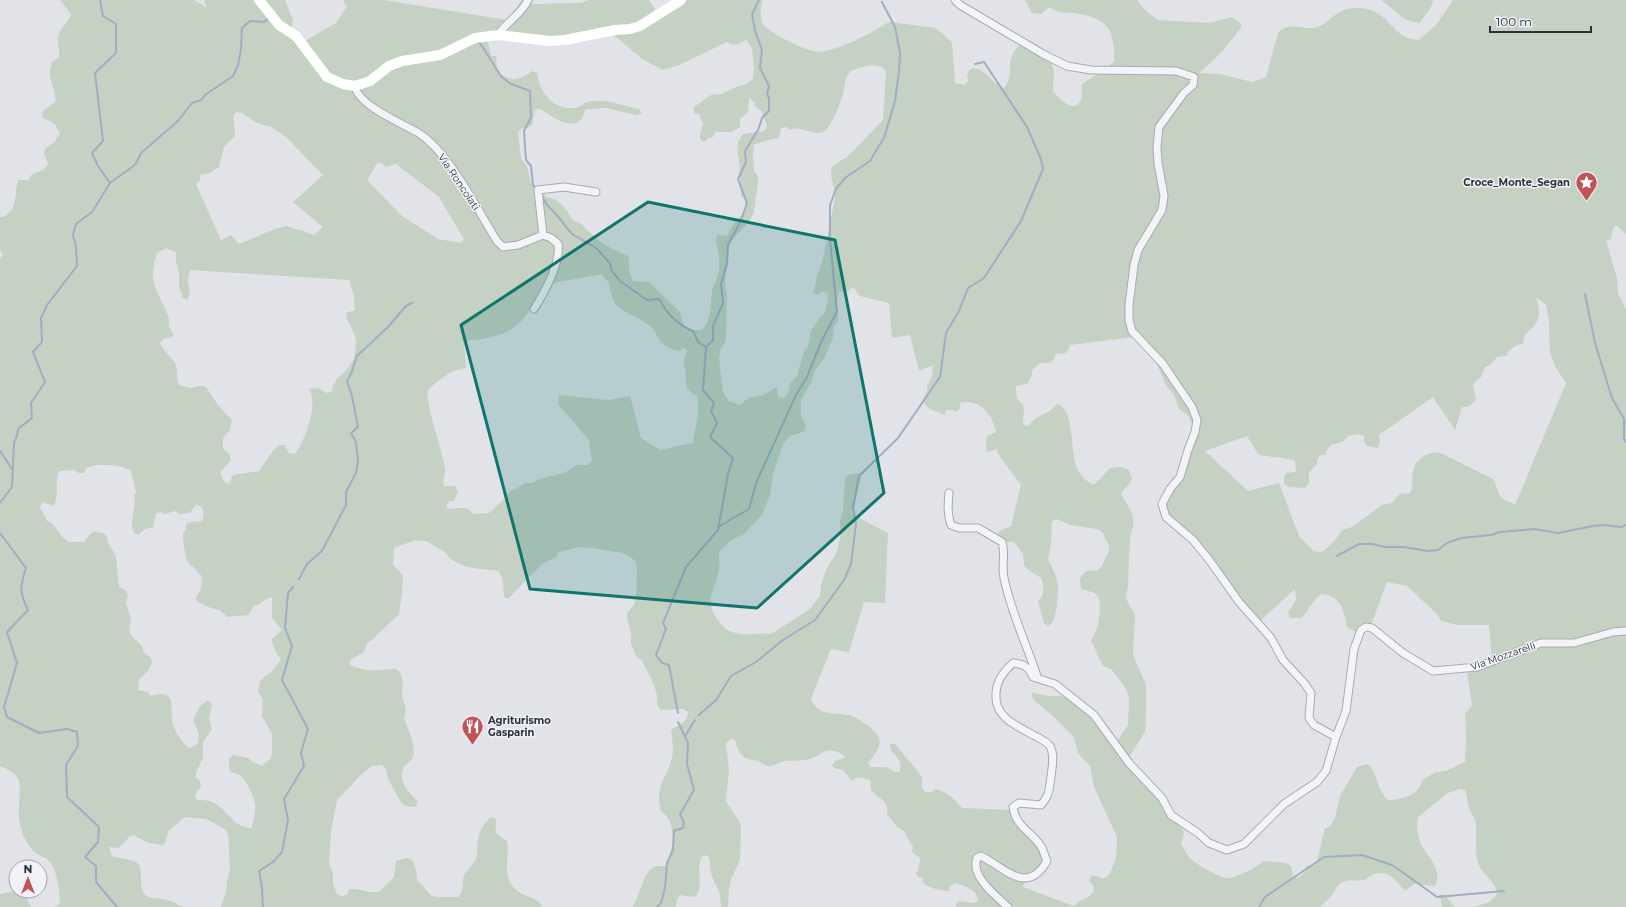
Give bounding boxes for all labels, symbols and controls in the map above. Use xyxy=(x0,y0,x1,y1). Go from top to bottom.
scale bar xyxy=(1490,8,1591,34)
text: 100 m xyxy=(1496,14,1532,29)
street label: Via Roncolati xyxy=(435,151,483,213)
place icon: Croce_Monte_Segan xyxy=(1573,169,1599,202)
place label: Croce_Monte_Segan xyxy=(1463,176,1570,189)
street label: Via Mozzarelli xyxy=(1469,639,1537,673)
restaurant icon: Agriturismo Gasparin xyxy=(460,713,486,746)
place label: Agriturismo Gasparin xyxy=(487,714,551,739)
north arrow xyxy=(8,859,48,899)
text: N xyxy=(24,862,32,876)

